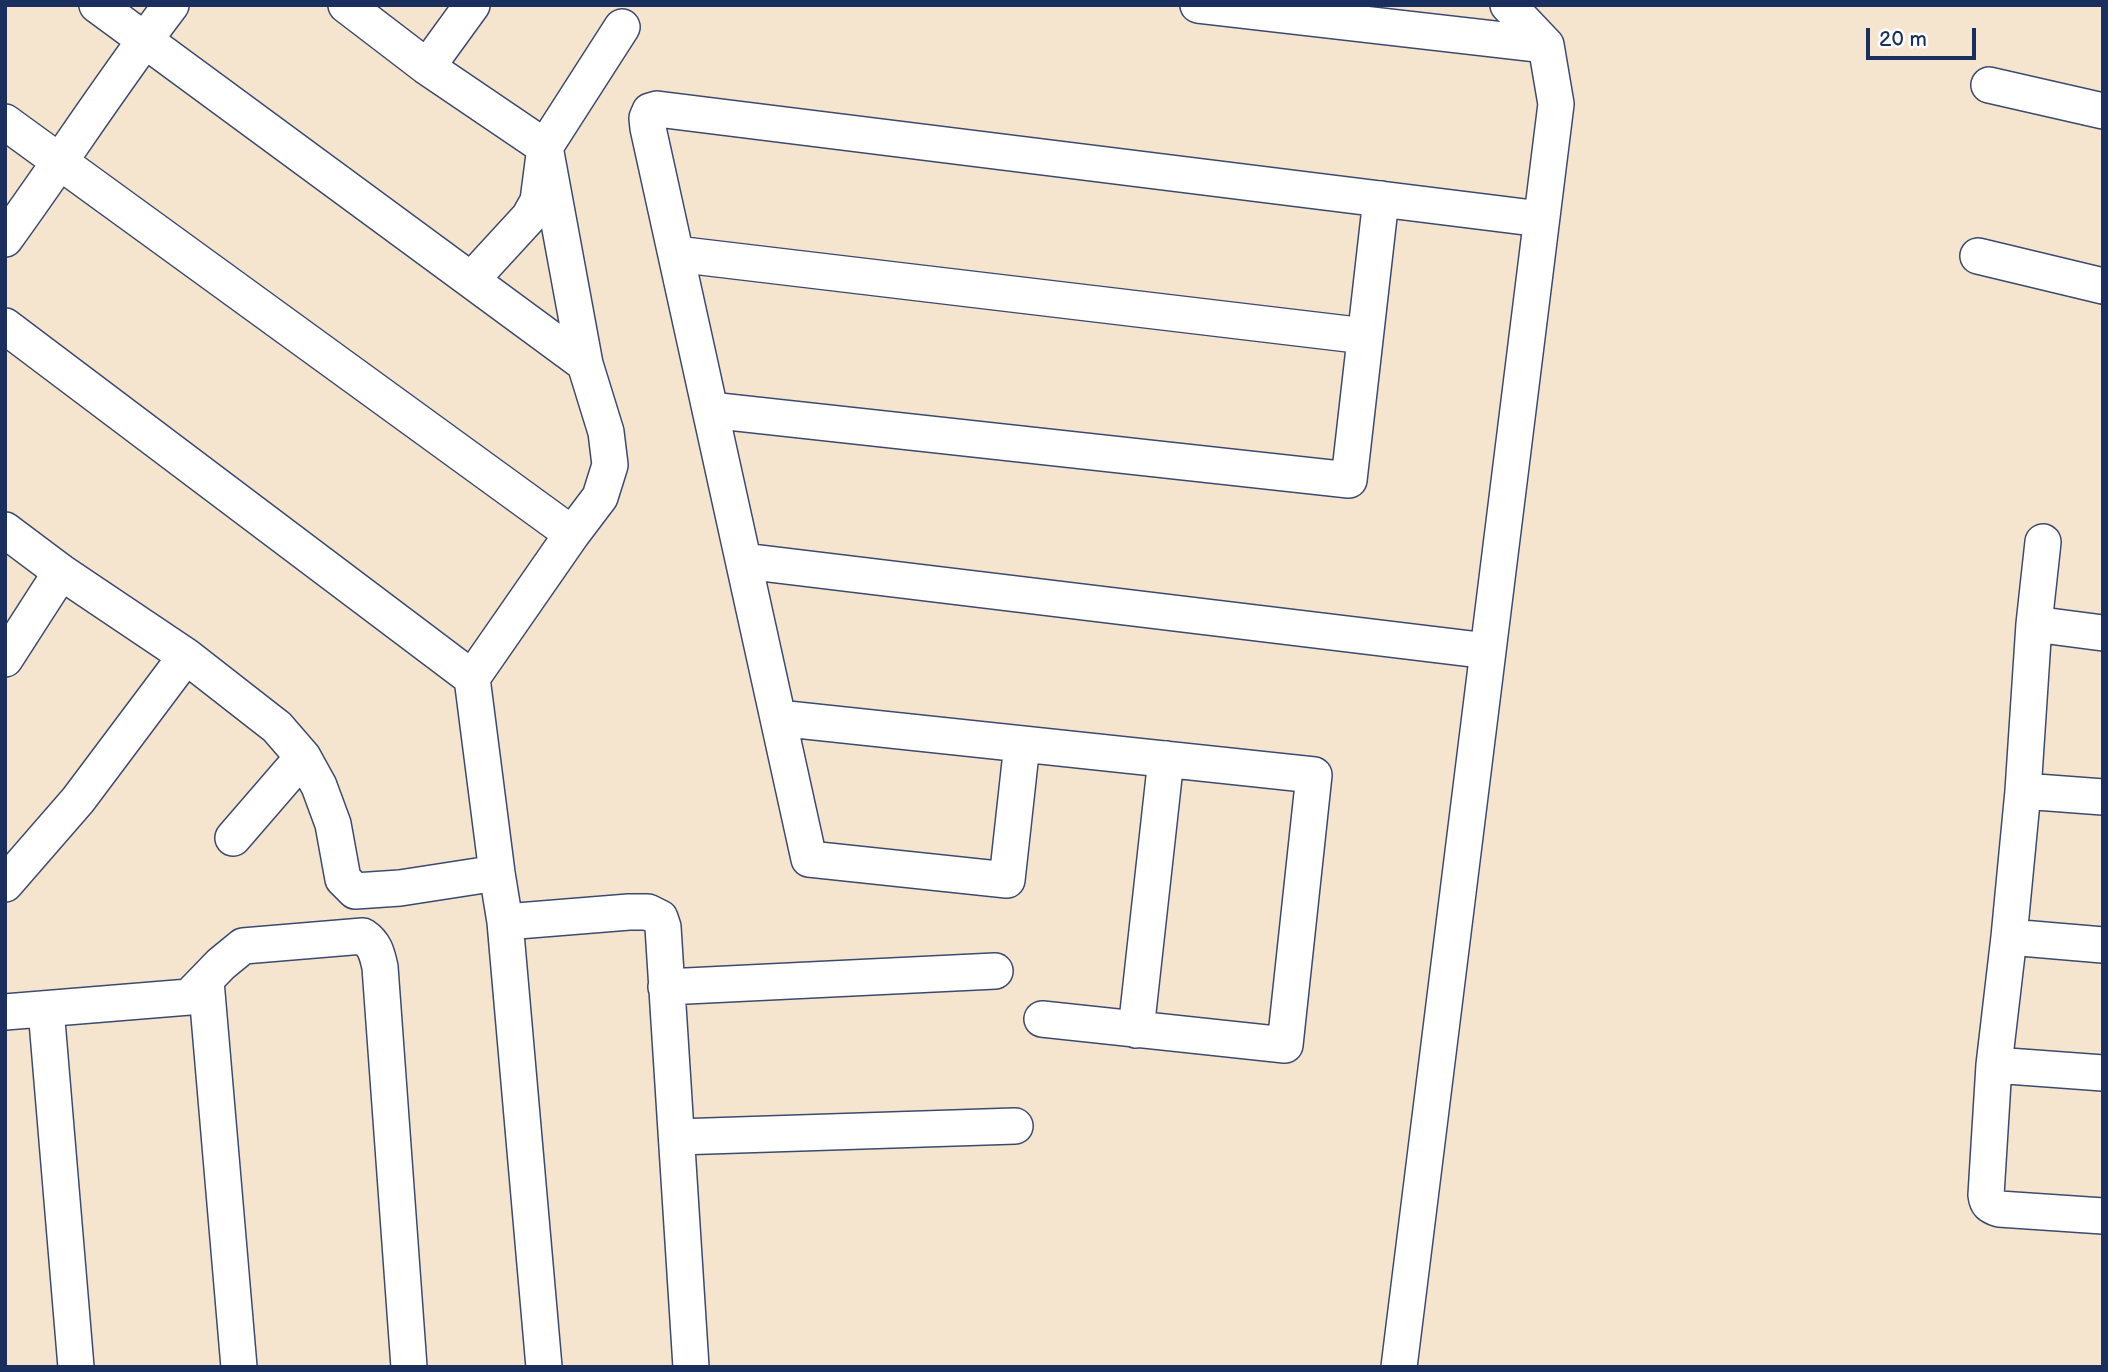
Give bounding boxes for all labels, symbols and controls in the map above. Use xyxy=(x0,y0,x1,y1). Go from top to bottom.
scale bar xyxy=(1870,14,1980,58)
text: 20 m xyxy=(1879,27,1927,52)

